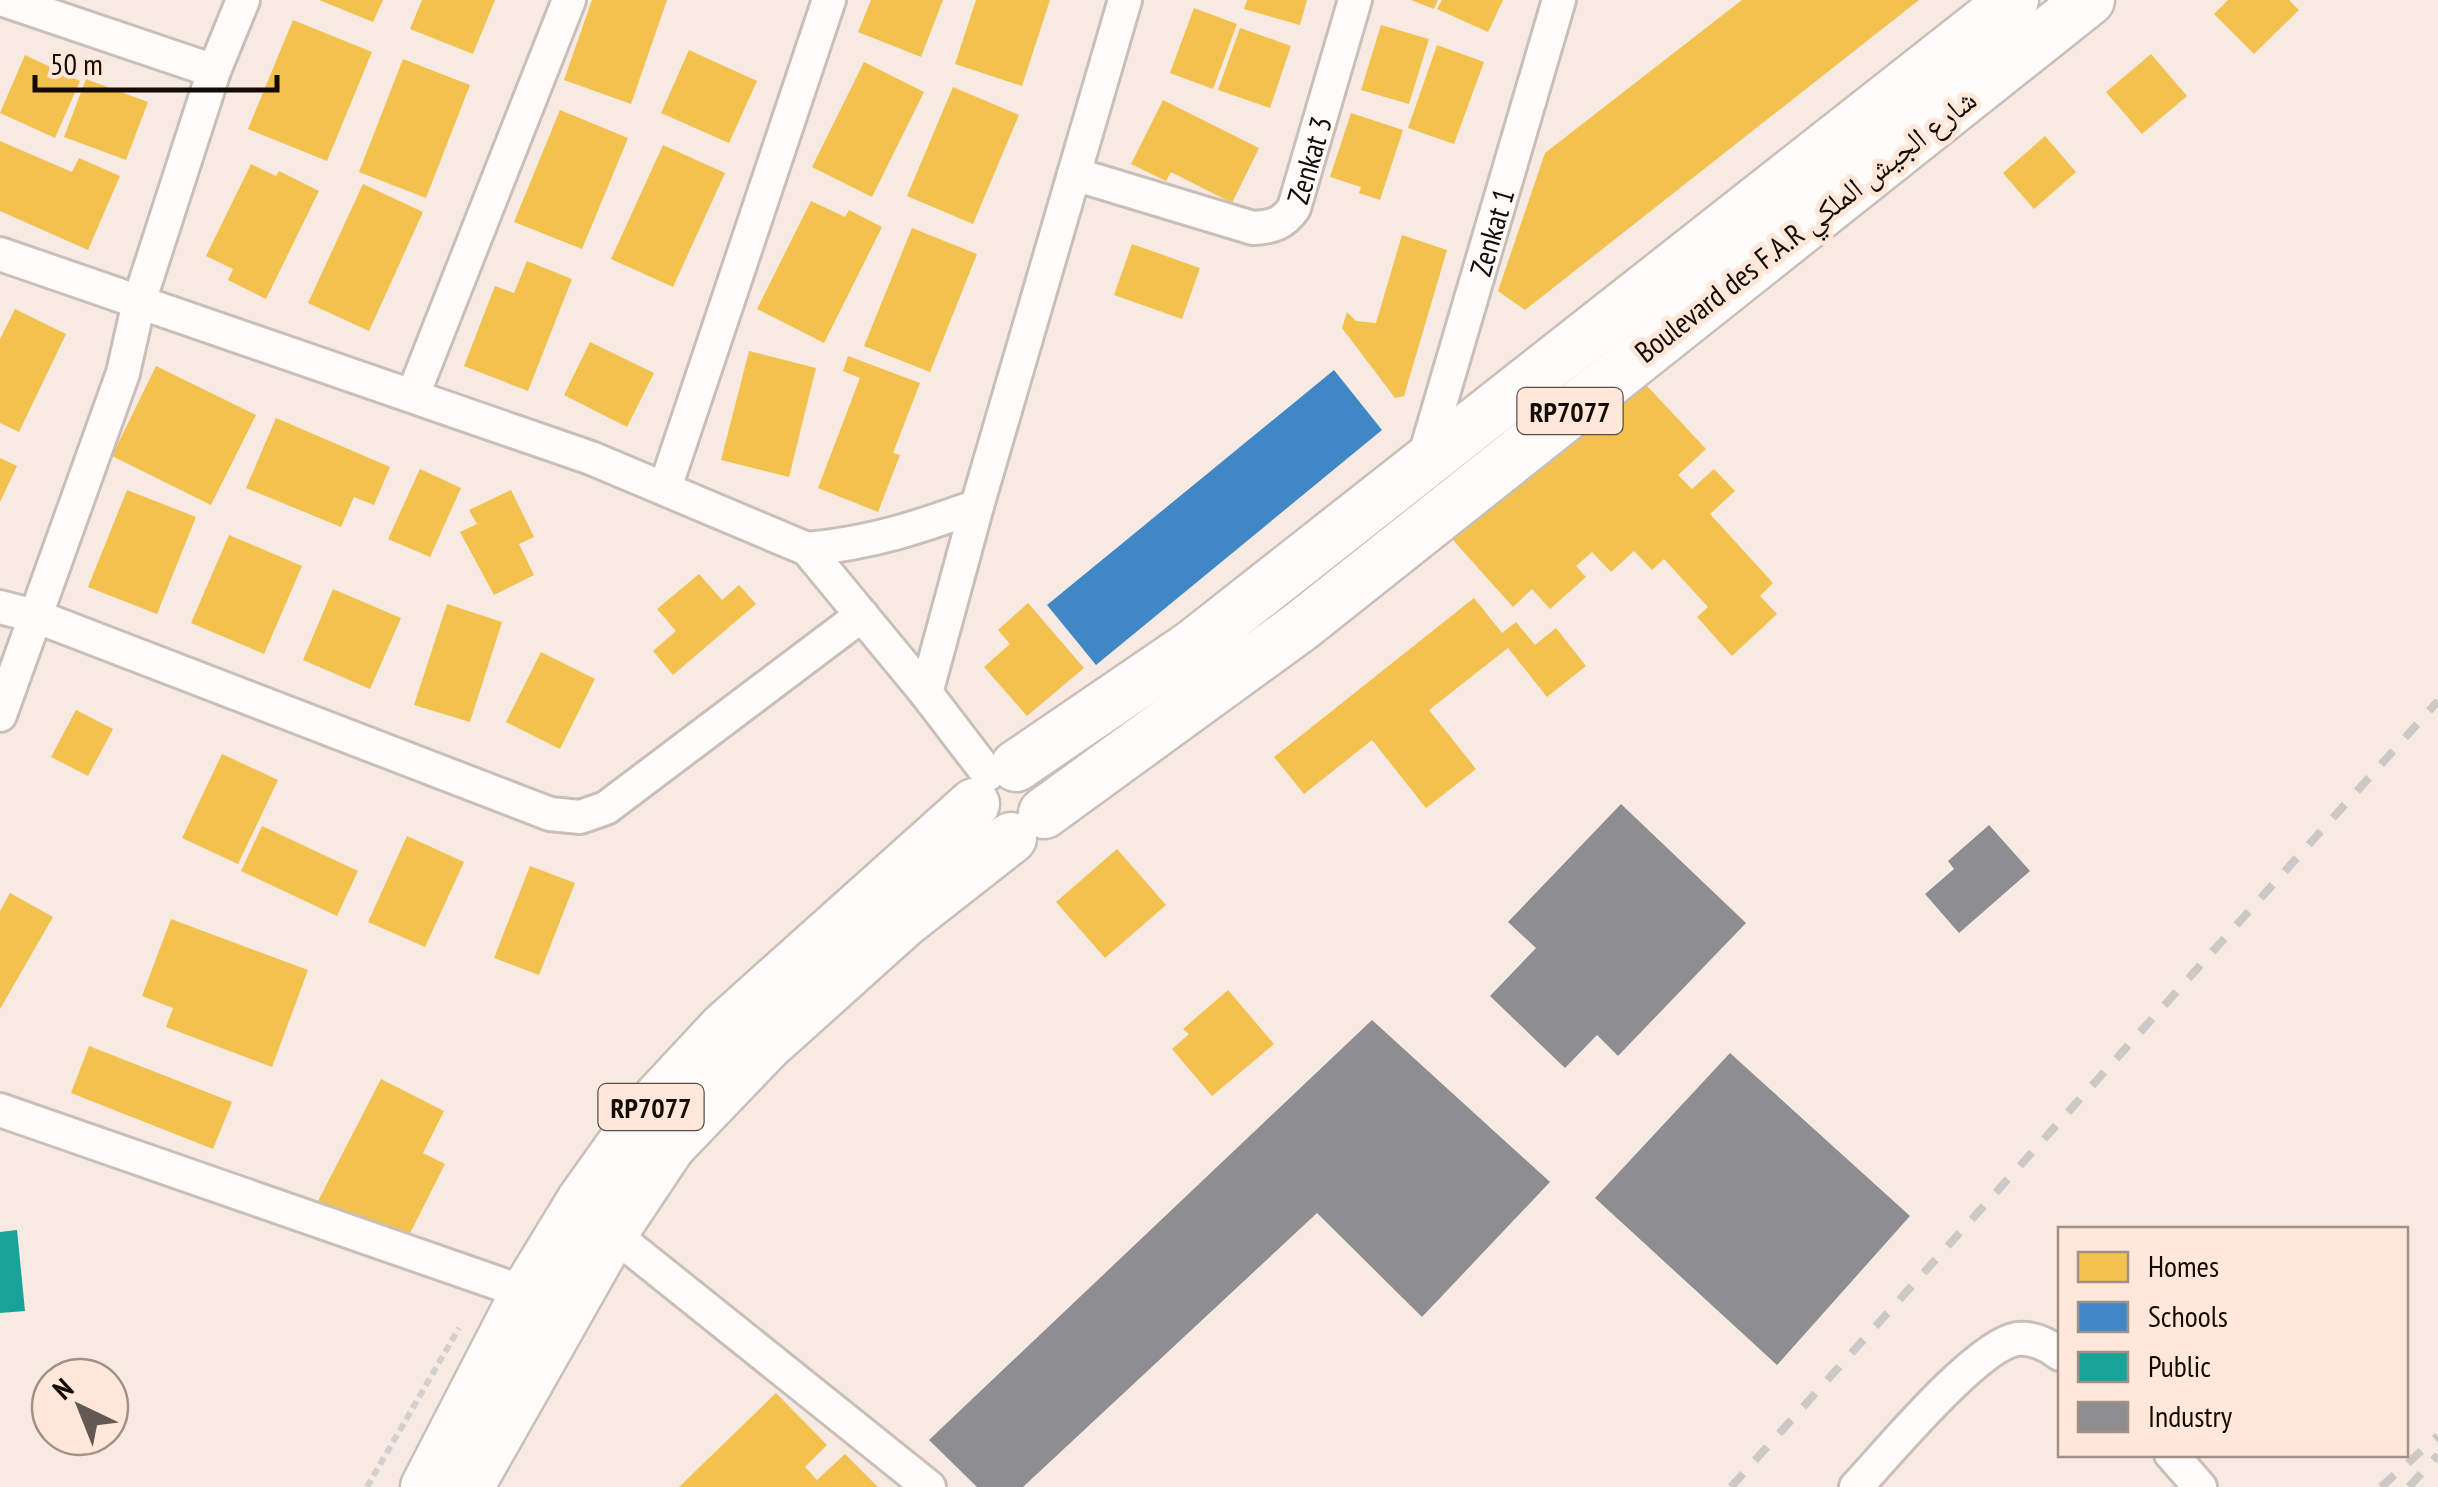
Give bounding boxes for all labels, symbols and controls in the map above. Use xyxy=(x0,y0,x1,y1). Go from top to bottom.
scale bar xyxy=(35,30,278,92)
text: 50 m xyxy=(50,44,103,83)
street label: Boulevard des F.A.R شارع الجيش الملكي xyxy=(1626,79,1987,375)
street label: Zenkat 3 xyxy=(1277,111,1339,208)
street label: Zenkat 1 xyxy=(1459,183,1522,280)
road number: RP7077 xyxy=(1518,388,1622,434)
road number: RP7077 xyxy=(598,1084,704,1130)
legend xyxy=(2058,1227,2408,1457)
text: Homes xyxy=(2148,1246,2219,1285)
text: Schools xyxy=(2148,1296,2228,1335)
text: Public xyxy=(2148,1346,2211,1385)
north arrow xyxy=(30,1357,130,1457)
text: N xyxy=(44,1370,81,1407)
text: Industry xyxy=(2148,1396,2233,1435)

